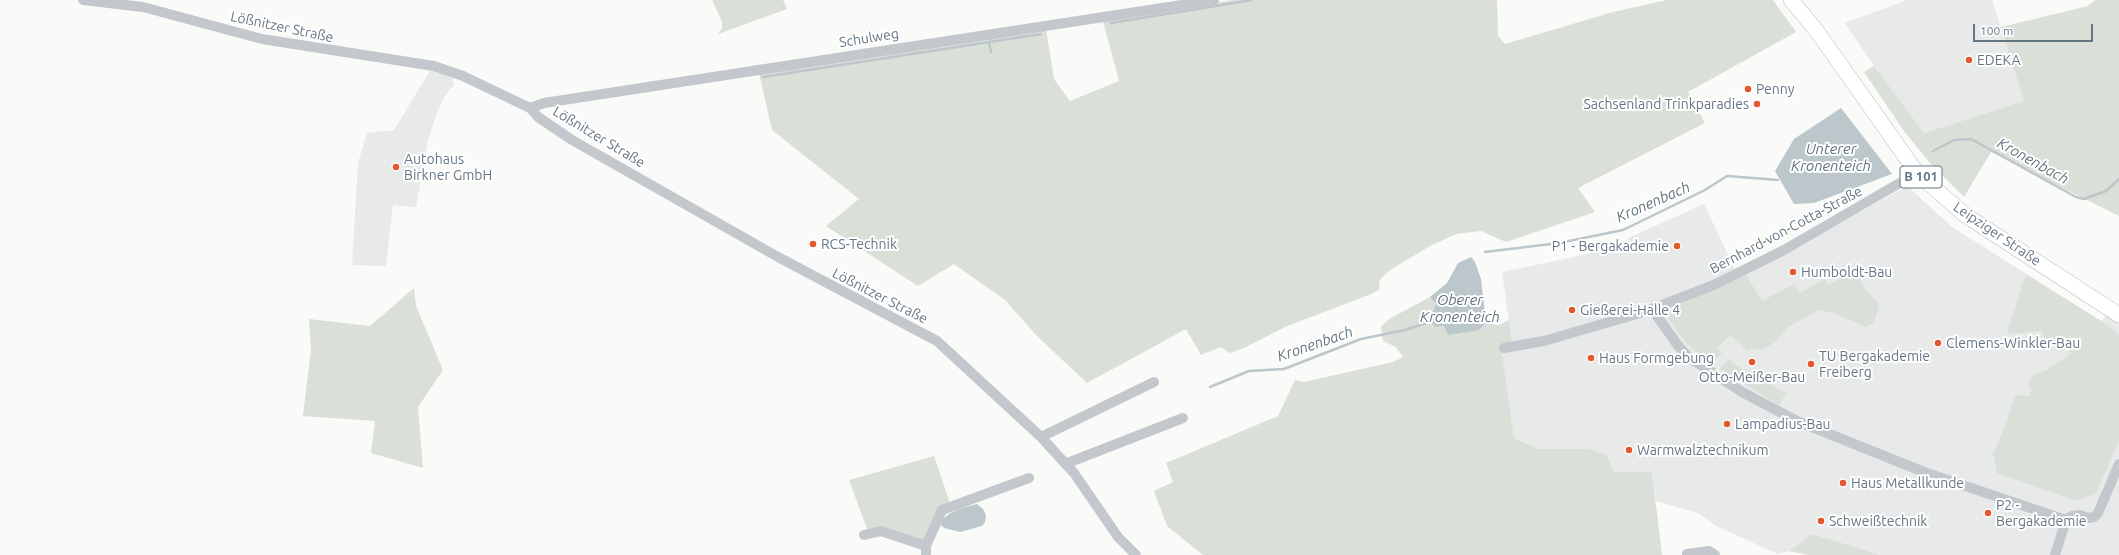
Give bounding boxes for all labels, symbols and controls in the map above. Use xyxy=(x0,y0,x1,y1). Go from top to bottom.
street label: Lößnitzer Straße xyxy=(229,8,335,46)
scale bar xyxy=(1975,16,2095,42)
text: 100 m xyxy=(1980,24,2013,37)
street label: Schulweg xyxy=(838,25,900,51)
place label: EDEKA xyxy=(1977,52,2021,68)
marker: EDEKA xyxy=(1964,55,1974,65)
place label: Penny xyxy=(1756,81,1794,97)
marker: Penny xyxy=(1743,84,1753,94)
place label: Sachsenland Trinkparadies xyxy=(1584,96,1749,112)
marker: Sachsenland Trinkparadies xyxy=(1752,99,1762,109)
street label: Lößnitzer Straße xyxy=(550,103,648,171)
water label: Kronenbach xyxy=(1994,134,2072,188)
water label: Unterer Kronenteich xyxy=(1791,140,1871,175)
place label: Autohaus Birkner GmbH xyxy=(404,151,492,184)
marker: Autohaus Birkner GmbH xyxy=(391,162,401,172)
road number: B 101 xyxy=(1900,166,1942,188)
water label: Kronenbach xyxy=(1613,178,1693,226)
street label: Bernhard-von-Cotta-Straße xyxy=(1707,183,1865,277)
street label: Leipziger Straße xyxy=(1950,199,2044,269)
place label: RCS-Technik xyxy=(821,236,897,252)
place label: P1 - Bergakademie xyxy=(1552,238,1669,254)
marker: RCS-Technik xyxy=(808,239,818,249)
marker: P1 - Bergakademie xyxy=(1672,241,1682,251)
place label: Humboldt-Bau xyxy=(1801,264,1892,280)
street label: Lößnitzer Straße xyxy=(830,265,930,327)
marker: Humboldt-Bau xyxy=(1788,267,1798,277)
water label: Oberer Kronenteich xyxy=(1420,291,1500,326)
place label: Gießerei-Halle 4 xyxy=(1580,302,1680,318)
marker: Gießerei-Halle 4 xyxy=(1567,305,1577,315)
water label: Kronenbach xyxy=(1275,323,1355,365)
place label: Clemens-Winkler-Bau xyxy=(1946,335,2080,351)
marker: Clemens-Winkler-Bau xyxy=(1933,338,1943,348)
place label: TU Bergakademie Freiberg xyxy=(1819,348,1930,380)
place label: Haus Formgebung xyxy=(1599,350,1714,366)
marker: Haus Formgebung xyxy=(1586,353,1596,363)
marker: Otto-Meißer-Bau xyxy=(1747,357,1757,367)
marker: TU Bergakademie Freiberg xyxy=(1806,359,1816,369)
place label: Otto-Meißer-Bau xyxy=(1699,369,1805,385)
place label: Lampadius-Bau xyxy=(1735,416,1831,432)
marker: Lampadius-Bau xyxy=(1722,419,1732,429)
place label: Warmwalztechnikum xyxy=(1637,442,1769,458)
marker: Warmwalztechnikum xyxy=(1624,445,1634,455)
place label: Haus Metallkunde xyxy=(1851,475,1964,491)
marker: Haus Metallkunde xyxy=(1838,478,1848,488)
place label: P2 - Bergakademie xyxy=(1996,497,2087,530)
marker: P2 - Bergakademie xyxy=(1983,508,1993,518)
place label: Schweißtechnik xyxy=(1829,513,1927,529)
marker: Schweißtechnik xyxy=(1816,516,1826,526)

